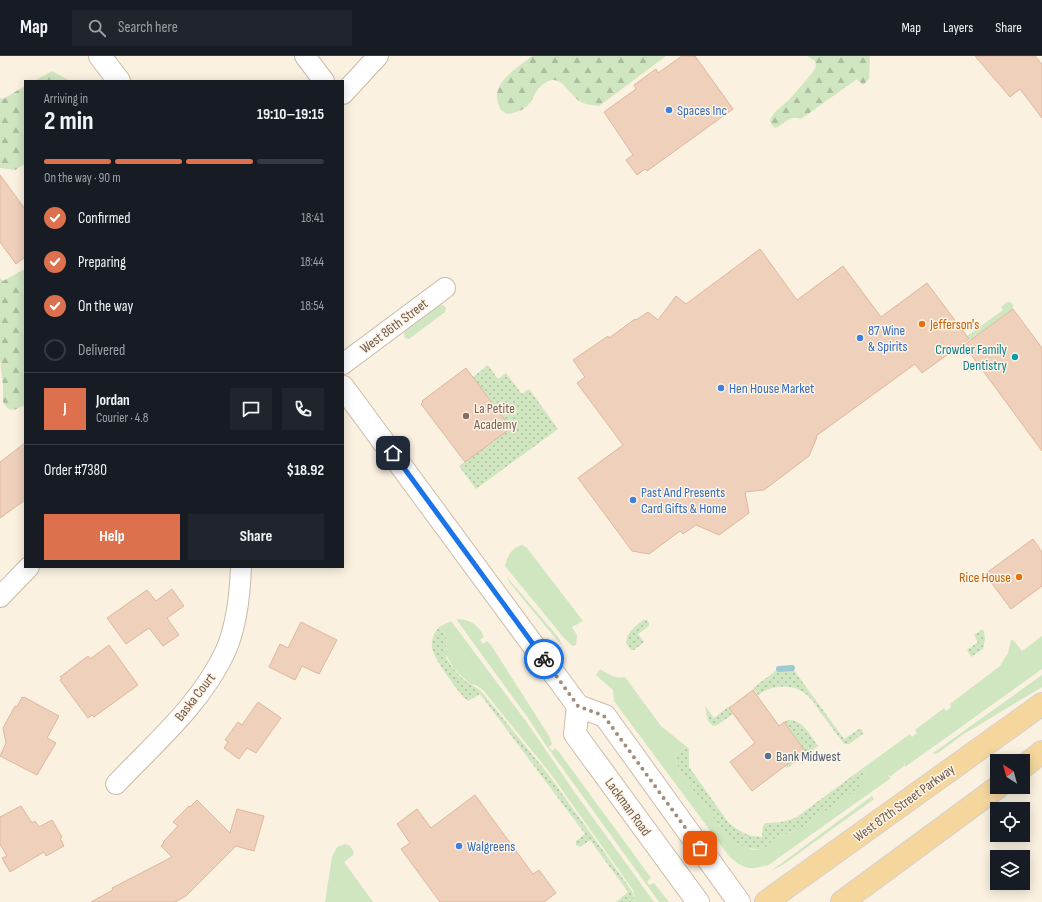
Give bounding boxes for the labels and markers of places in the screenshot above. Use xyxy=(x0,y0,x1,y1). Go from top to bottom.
place label: Spaces Inc xyxy=(677,102,727,119)
marker: Spaces Inc xyxy=(664,105,674,115)
place label: Jefferson's xyxy=(929,316,979,333)
marker: Jefferson's xyxy=(917,319,927,329)
place label: 87 Wine & Spirits xyxy=(868,322,908,355)
marker: 87 Wine & Spirits xyxy=(855,333,865,343)
place label: Crowder Family Dentistry xyxy=(935,341,1008,374)
marker: Crowder Family Dentistry xyxy=(1010,352,1020,362)
place label: Hen House Market xyxy=(729,380,814,397)
marker: Hen House Market xyxy=(716,383,726,393)
place label: La Petite Academy xyxy=(473,400,517,433)
marker: La Petite Academy xyxy=(461,411,471,421)
pin xyxy=(376,436,410,470)
place label: Past And Presents Card Gifts & Home xyxy=(641,484,727,517)
marker: Past And Presents Card Gifts & Home xyxy=(628,495,638,505)
place label: Rice House xyxy=(959,569,1011,586)
marker: Rice House xyxy=(1014,572,1024,582)
place label: Bank Midwest xyxy=(776,748,841,765)
marker: Bank Midwest xyxy=(763,751,773,761)
pin xyxy=(683,831,717,865)
place label: Walgreens xyxy=(467,838,515,855)
marker: Walgreens xyxy=(454,841,464,851)

